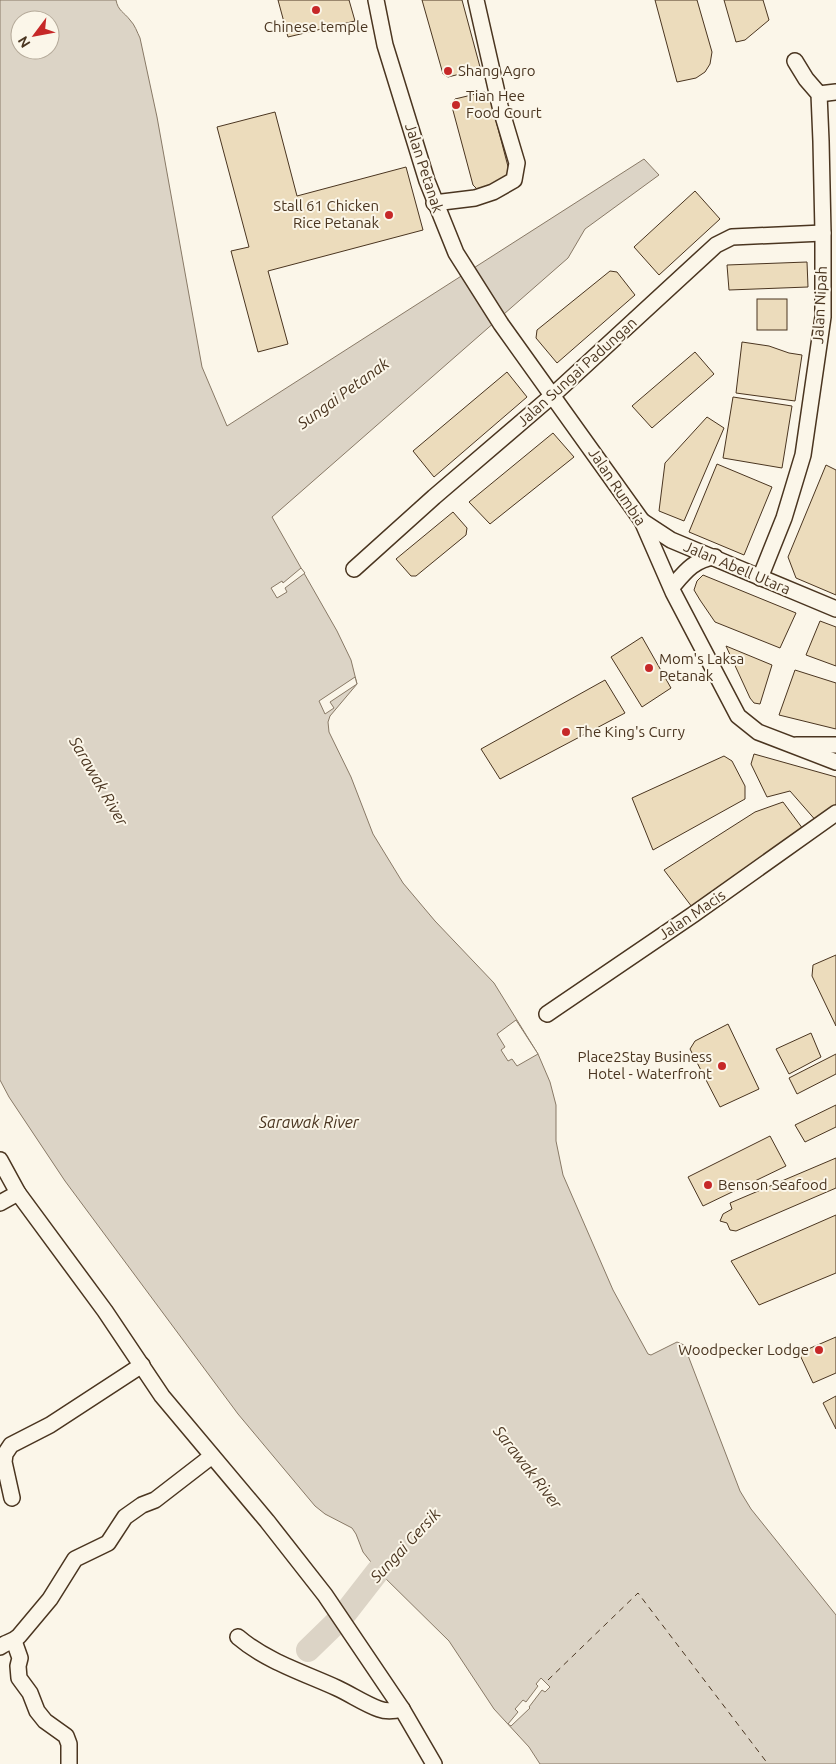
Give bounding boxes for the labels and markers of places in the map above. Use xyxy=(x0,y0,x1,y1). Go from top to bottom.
marker: Chinese temple xyxy=(310,4,322,16)
place label: Chinese temple xyxy=(264,18,368,35)
place label: Shang Agro xyxy=(458,62,536,79)
marker: Shang Agro xyxy=(442,65,454,77)
place label: Tian Hee Food Court xyxy=(466,87,542,121)
marker: Tian Hee Food Court xyxy=(450,99,462,111)
place label: Stall 61 Chicken Rice Petanak xyxy=(273,197,379,231)
marker: Stall 61 Chicken Rice Petanak xyxy=(383,209,395,221)
place label: Mom's Laksa Petanak xyxy=(659,650,744,684)
marker: Mom's Laksa Petanak xyxy=(643,662,655,674)
place label: The King's Curry xyxy=(576,723,685,740)
marker: The King's Curry xyxy=(560,726,572,738)
place label: Place2Stay Business Hotel - Waterfront xyxy=(577,1048,712,1082)
marker: Place2Stay Business Hotel - Waterfront xyxy=(716,1060,728,1072)
place label: Benson Seafood xyxy=(718,1176,828,1193)
marker: Benson Seafood xyxy=(702,1179,714,1191)
place label: Woodpecker Lodge xyxy=(678,1341,809,1358)
marker: Woodpecker Lodge xyxy=(813,1344,825,1356)

